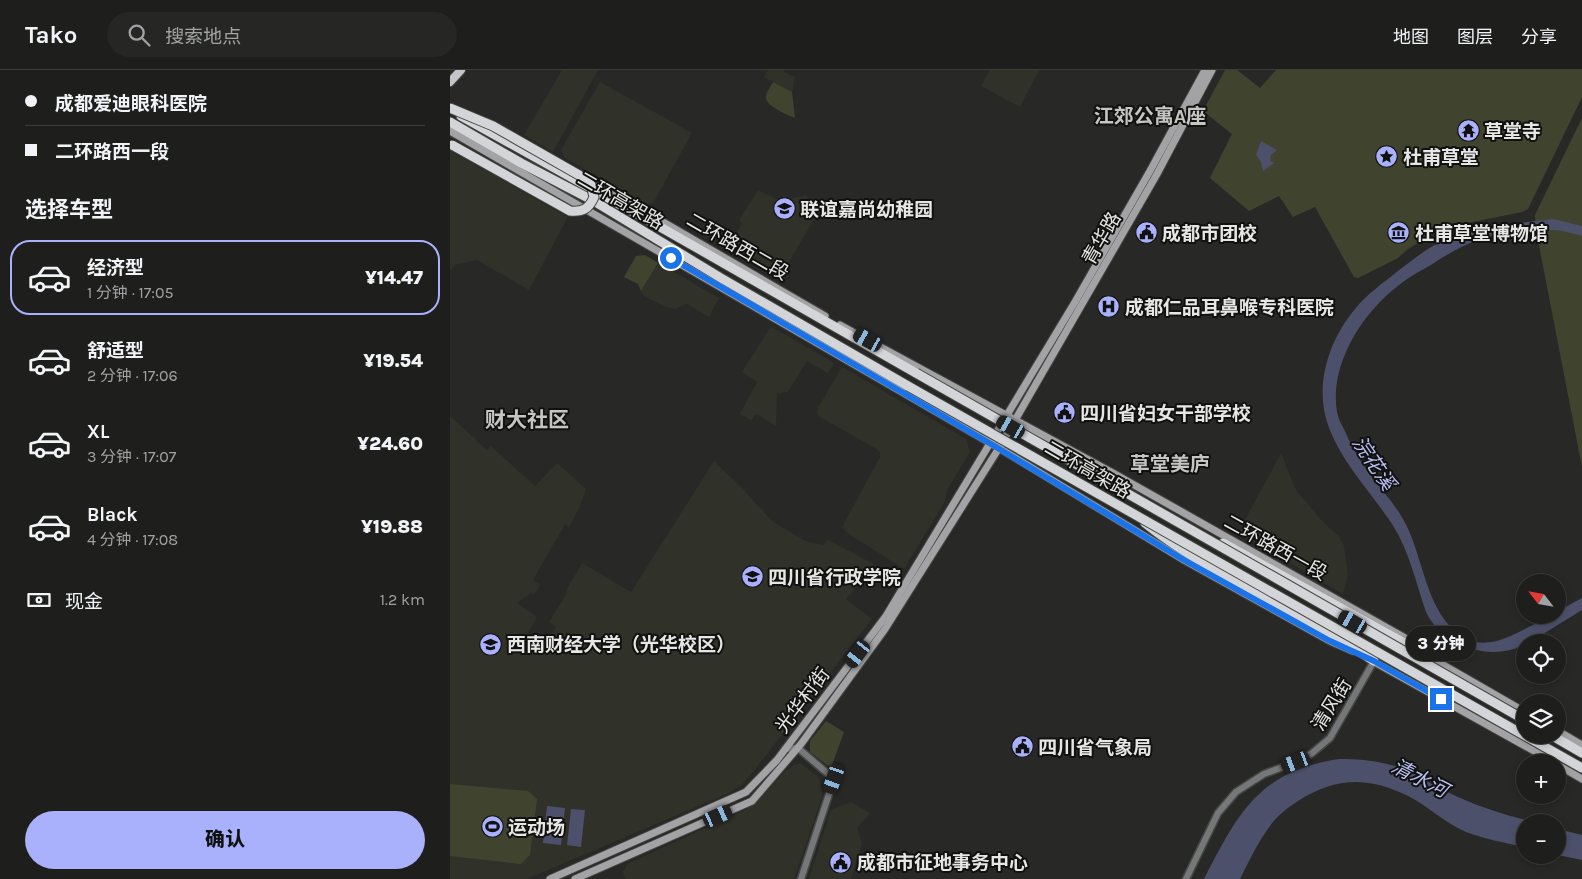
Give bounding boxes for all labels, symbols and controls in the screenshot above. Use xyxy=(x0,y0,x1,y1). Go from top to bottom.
search box xyxy=(107,12,457,57)
text: Tako xyxy=(25,21,77,49)
icon: search xyxy=(125,21,153,49)
text: 搜索地点 xyxy=(165,26,241,48)
text: 地图 xyxy=(1393,26,1429,48)
text: 图层 xyxy=(1457,26,1493,48)
text: 分享 xyxy=(1521,26,1557,48)
text: 成都爱迪眼科医院 xyxy=(55,93,207,115)
district label: 江郊公寓A座 xyxy=(1094,105,1206,128)
temple icon: 草堂寺 xyxy=(1456,119,1480,143)
place label: 草堂寺 xyxy=(1484,121,1541,143)
text: 二环路西一段 xyxy=(55,141,169,163)
place icon: 杜甫草堂 xyxy=(1375,145,1399,169)
place label: 杜甫草堂 xyxy=(1403,147,1479,169)
street label: 二环高架路 xyxy=(574,168,667,234)
text: 选择车型 xyxy=(25,197,113,223)
school or university icon: 联谊嘉尚幼稚园 xyxy=(772,197,796,221)
place label: 联谊嘉尚幼稚园 xyxy=(800,199,933,221)
street label: 青华路 xyxy=(1078,208,1126,269)
street label: 二环路西二段 xyxy=(683,209,792,285)
public building icon: 成都市团校 xyxy=(1134,221,1158,245)
museum icon: 杜甫草堂博物馆 xyxy=(1387,221,1411,245)
place label: 成都市团校 xyxy=(1162,223,1257,245)
place label: 杜甫草堂博物馆 xyxy=(1415,223,1548,245)
route start xyxy=(660,247,682,269)
icon: car xyxy=(27,255,72,300)
text: 经济型 xyxy=(87,257,144,279)
text: ¥14.47 xyxy=(365,267,423,289)
text: 1 分钟 · 17:05 xyxy=(87,283,174,302)
hospital icon: 成都仁品耳鼻喉专科医院 xyxy=(1097,295,1121,319)
place label: 成都仁品耳鼻喉专科医院 xyxy=(1125,297,1334,319)
car xyxy=(851,326,884,354)
icon: car xyxy=(27,338,72,383)
text: 舒适型 xyxy=(87,340,144,362)
text: ¥19.54 xyxy=(363,350,423,372)
text: 2 分钟 · 17:06 xyxy=(87,366,178,385)
public building icon: 四川省妇女干部学校 xyxy=(1052,401,1076,425)
place label: 四川省妇女干部学校 xyxy=(1080,403,1251,425)
district label: 财大社区 xyxy=(485,408,569,432)
car xyxy=(994,413,1027,441)
icon: car xyxy=(27,421,72,466)
text: XL xyxy=(87,421,109,443)
water label: 浣花溪 xyxy=(1347,432,1401,496)
text: ¥24.60 xyxy=(357,433,423,455)
street label: 二环高架路 xyxy=(1041,437,1134,503)
text: 3 分钟 · 17:07 xyxy=(87,447,176,466)
district label: 草堂美庐 xyxy=(1130,453,1210,476)
icon: car xyxy=(27,504,72,549)
text: Black xyxy=(87,504,138,526)
street label: 二环路西一段 xyxy=(1220,511,1331,585)
text: ¥19.88 xyxy=(361,516,423,538)
text: 4 分钟 · 17:08 xyxy=(87,530,178,549)
school or university icon: 四川省行政学院 xyxy=(740,565,764,589)
place label: 四川省行政学院 xyxy=(768,567,901,589)
north arrow xyxy=(1516,574,1566,624)
map controls xyxy=(1516,574,1566,864)
icon: cash xyxy=(25,586,53,614)
text: 1.2 km xyxy=(380,590,425,609)
text: 现金 xyxy=(65,591,103,613)
car xyxy=(1336,608,1369,636)
callout: 3 分钟 xyxy=(1406,626,1476,662)
school or university icon: 西南财经大学（光华校区） xyxy=(479,632,503,656)
place label: 西南财经大学（光华校区） xyxy=(507,634,735,656)
text: 3 分钟 xyxy=(1418,634,1464,653)
button: locate xyxy=(1516,634,1566,684)
car xyxy=(842,638,873,670)
street label: 光华村街 xyxy=(771,664,834,738)
street label: 清风街 xyxy=(1307,675,1356,735)
route end xyxy=(1430,688,1452,710)
button: layers xyxy=(1516,694,1566,744)
public building icon: 四川省气象局 xyxy=(1010,735,1034,759)
place label: 四川省气象局 xyxy=(1038,737,1152,759)
car xyxy=(1279,750,1312,774)
button: + xyxy=(1516,754,1566,804)
water label: 清水河 xyxy=(1388,755,1455,804)
car xyxy=(822,762,845,796)
car xyxy=(701,803,734,829)
button: 确认 xyxy=(25,811,425,869)
button: − xyxy=(1516,814,1566,864)
sports icon: 运动场 xyxy=(480,815,504,839)
place label: 运动场 xyxy=(508,817,565,839)
public building icon: 成都市征地事务中心 xyxy=(829,850,853,874)
place label: 成都市征地事务中心 xyxy=(857,852,1028,874)

